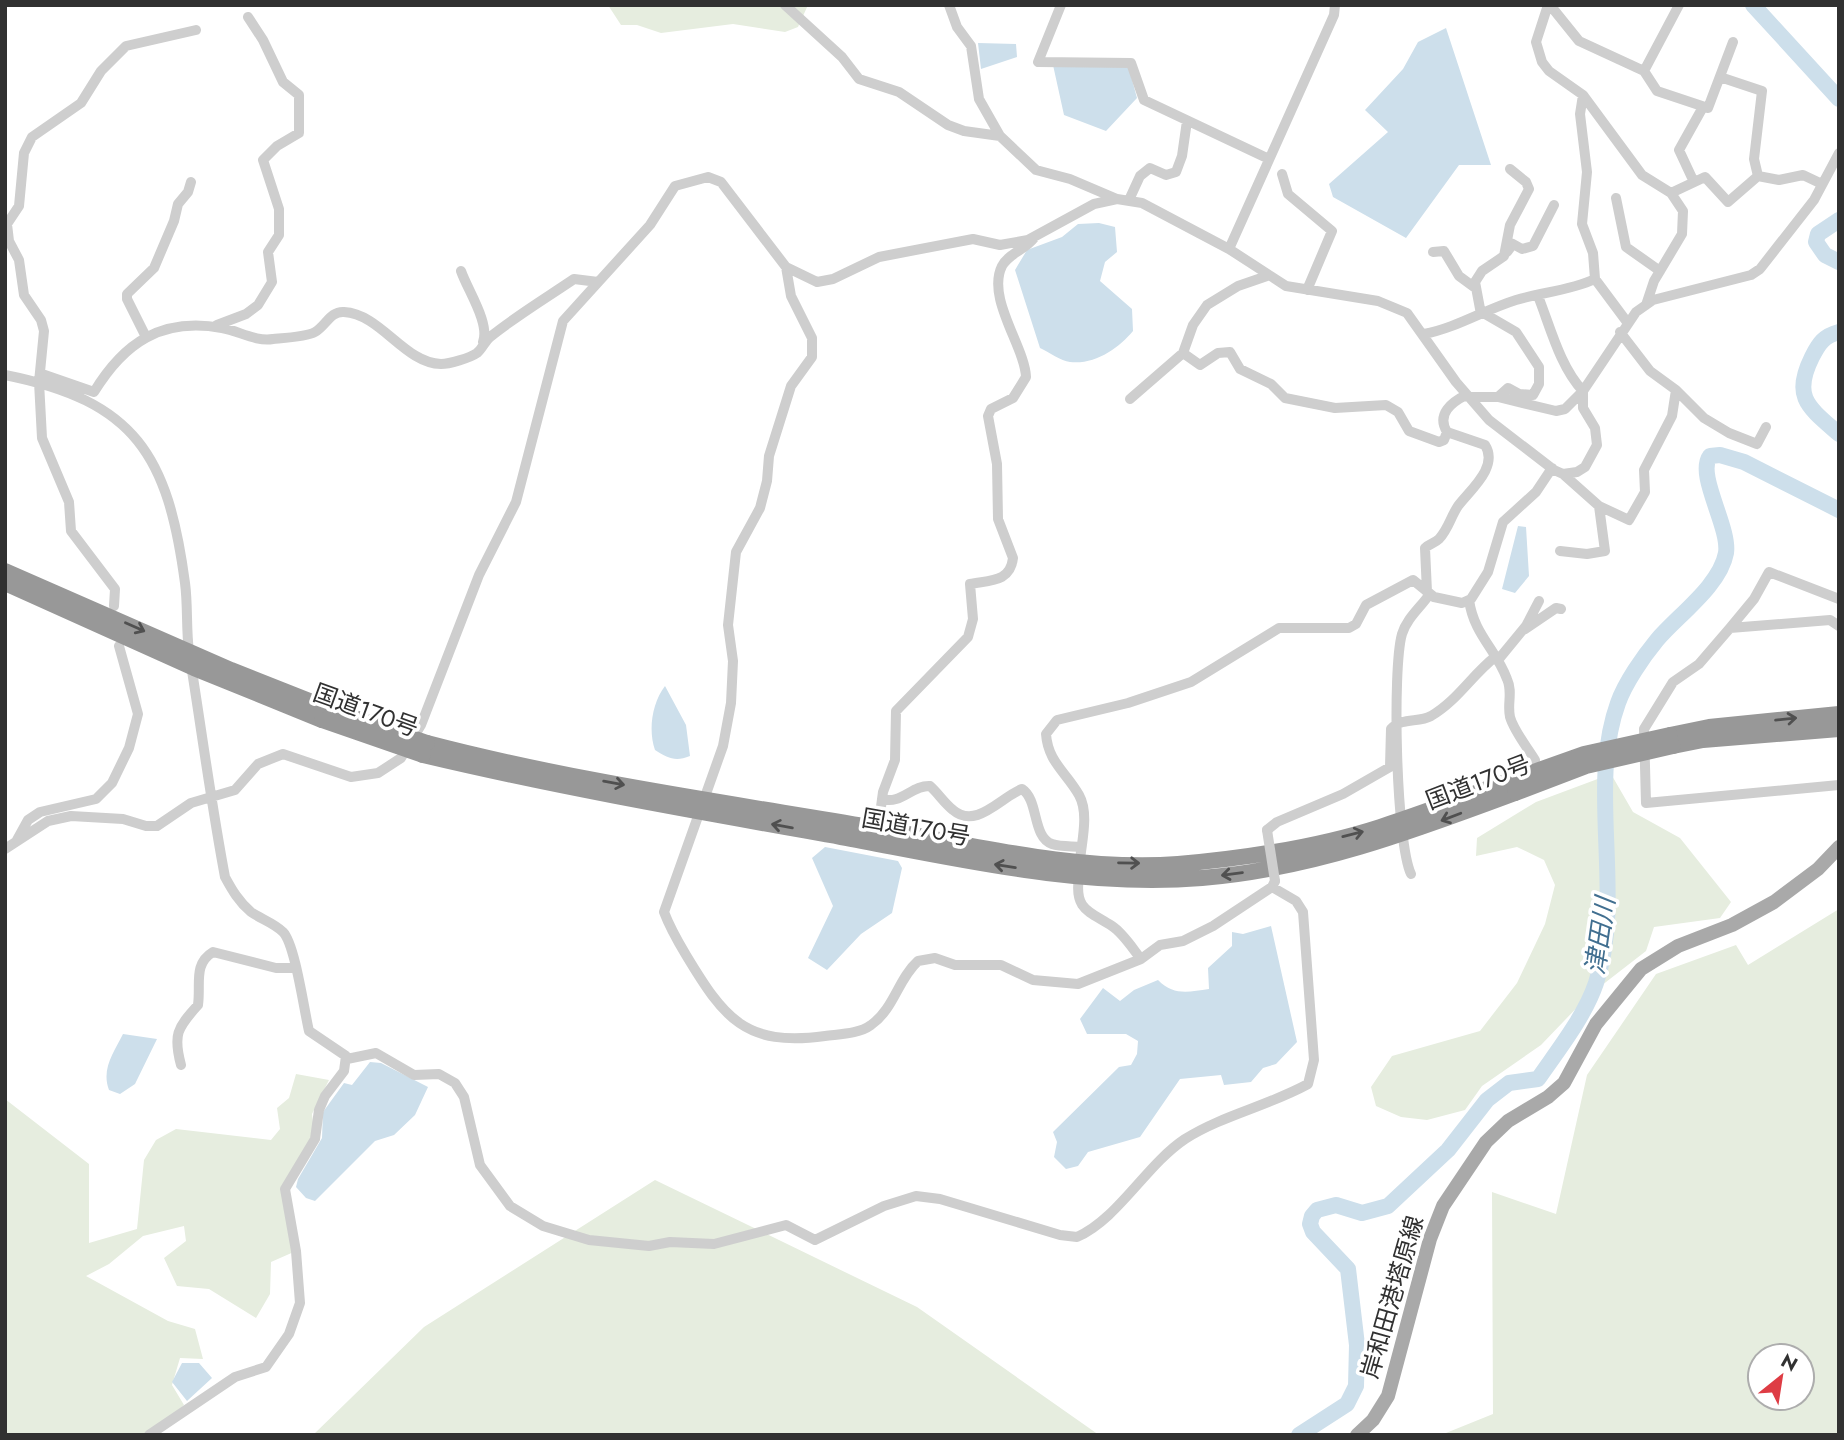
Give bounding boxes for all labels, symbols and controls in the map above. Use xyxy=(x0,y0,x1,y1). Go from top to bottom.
one-way arrow xyxy=(124,621,145,634)
street label: 国道170号 xyxy=(308,675,424,745)
one-way arrow xyxy=(1774,712,1797,725)
street label: 国道170号 xyxy=(1420,746,1536,818)
one-way arrow xyxy=(602,776,625,790)
street label: 国道170号 xyxy=(859,800,973,854)
one-way arrow xyxy=(1441,812,1463,824)
one-way arrow xyxy=(771,819,793,832)
one-way arrow xyxy=(1342,827,1364,840)
one-way arrow xyxy=(1117,856,1140,870)
one-way arrow xyxy=(995,860,1017,873)
one-way arrow xyxy=(1221,868,1244,881)
water label: 津田川 xyxy=(1576,892,1625,977)
street label: 岸和田港塔原線 xyxy=(1352,1211,1432,1383)
north arrow xyxy=(1746,1342,1816,1412)
text: N xyxy=(1776,1347,1803,1378)

